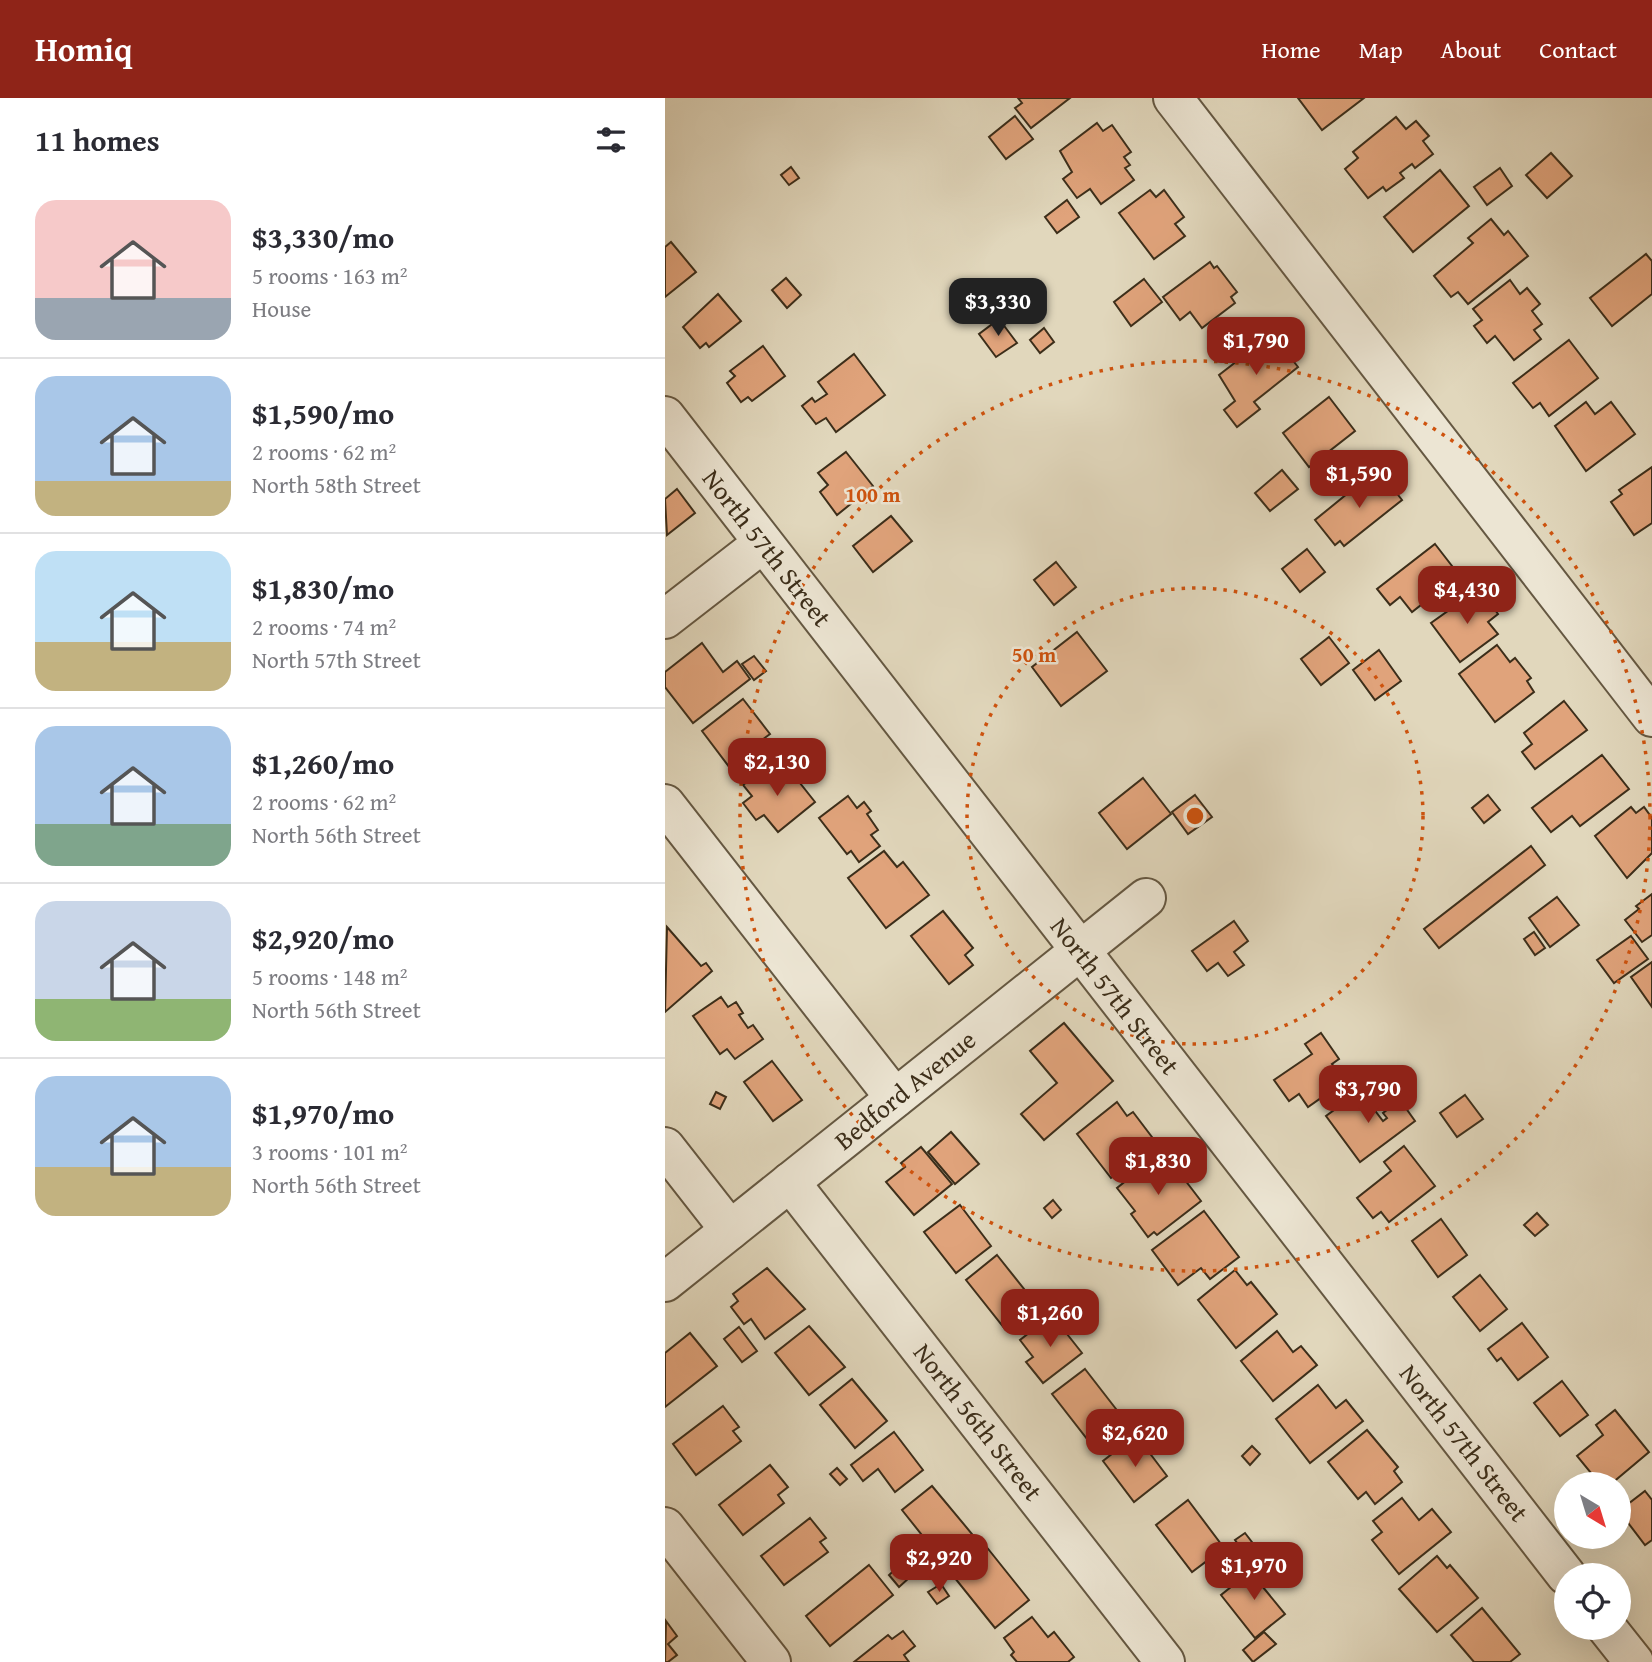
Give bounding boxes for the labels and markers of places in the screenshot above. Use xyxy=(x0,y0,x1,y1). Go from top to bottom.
pin: $3,330 xyxy=(941,278,1055,338)
pin: $1,790 xyxy=(1199,317,1313,377)
pin: $1,590 xyxy=(1302,450,1416,510)
pin: $4,430 xyxy=(1410,566,1524,626)
pin: $2,130 xyxy=(720,738,834,798)
centre of rings xyxy=(1183,804,1207,828)
pin: $3,790 xyxy=(1311,1066,1425,1125)
pin: $1,830 xyxy=(1101,1138,1215,1197)
pin: $1,260 xyxy=(993,1290,1107,1349)
pin: $2,620 xyxy=(1078,1410,1192,1469)
pin: $2,920 xyxy=(882,1534,996,1594)
pin: $1,970 xyxy=(1197,1542,1311,1602)

